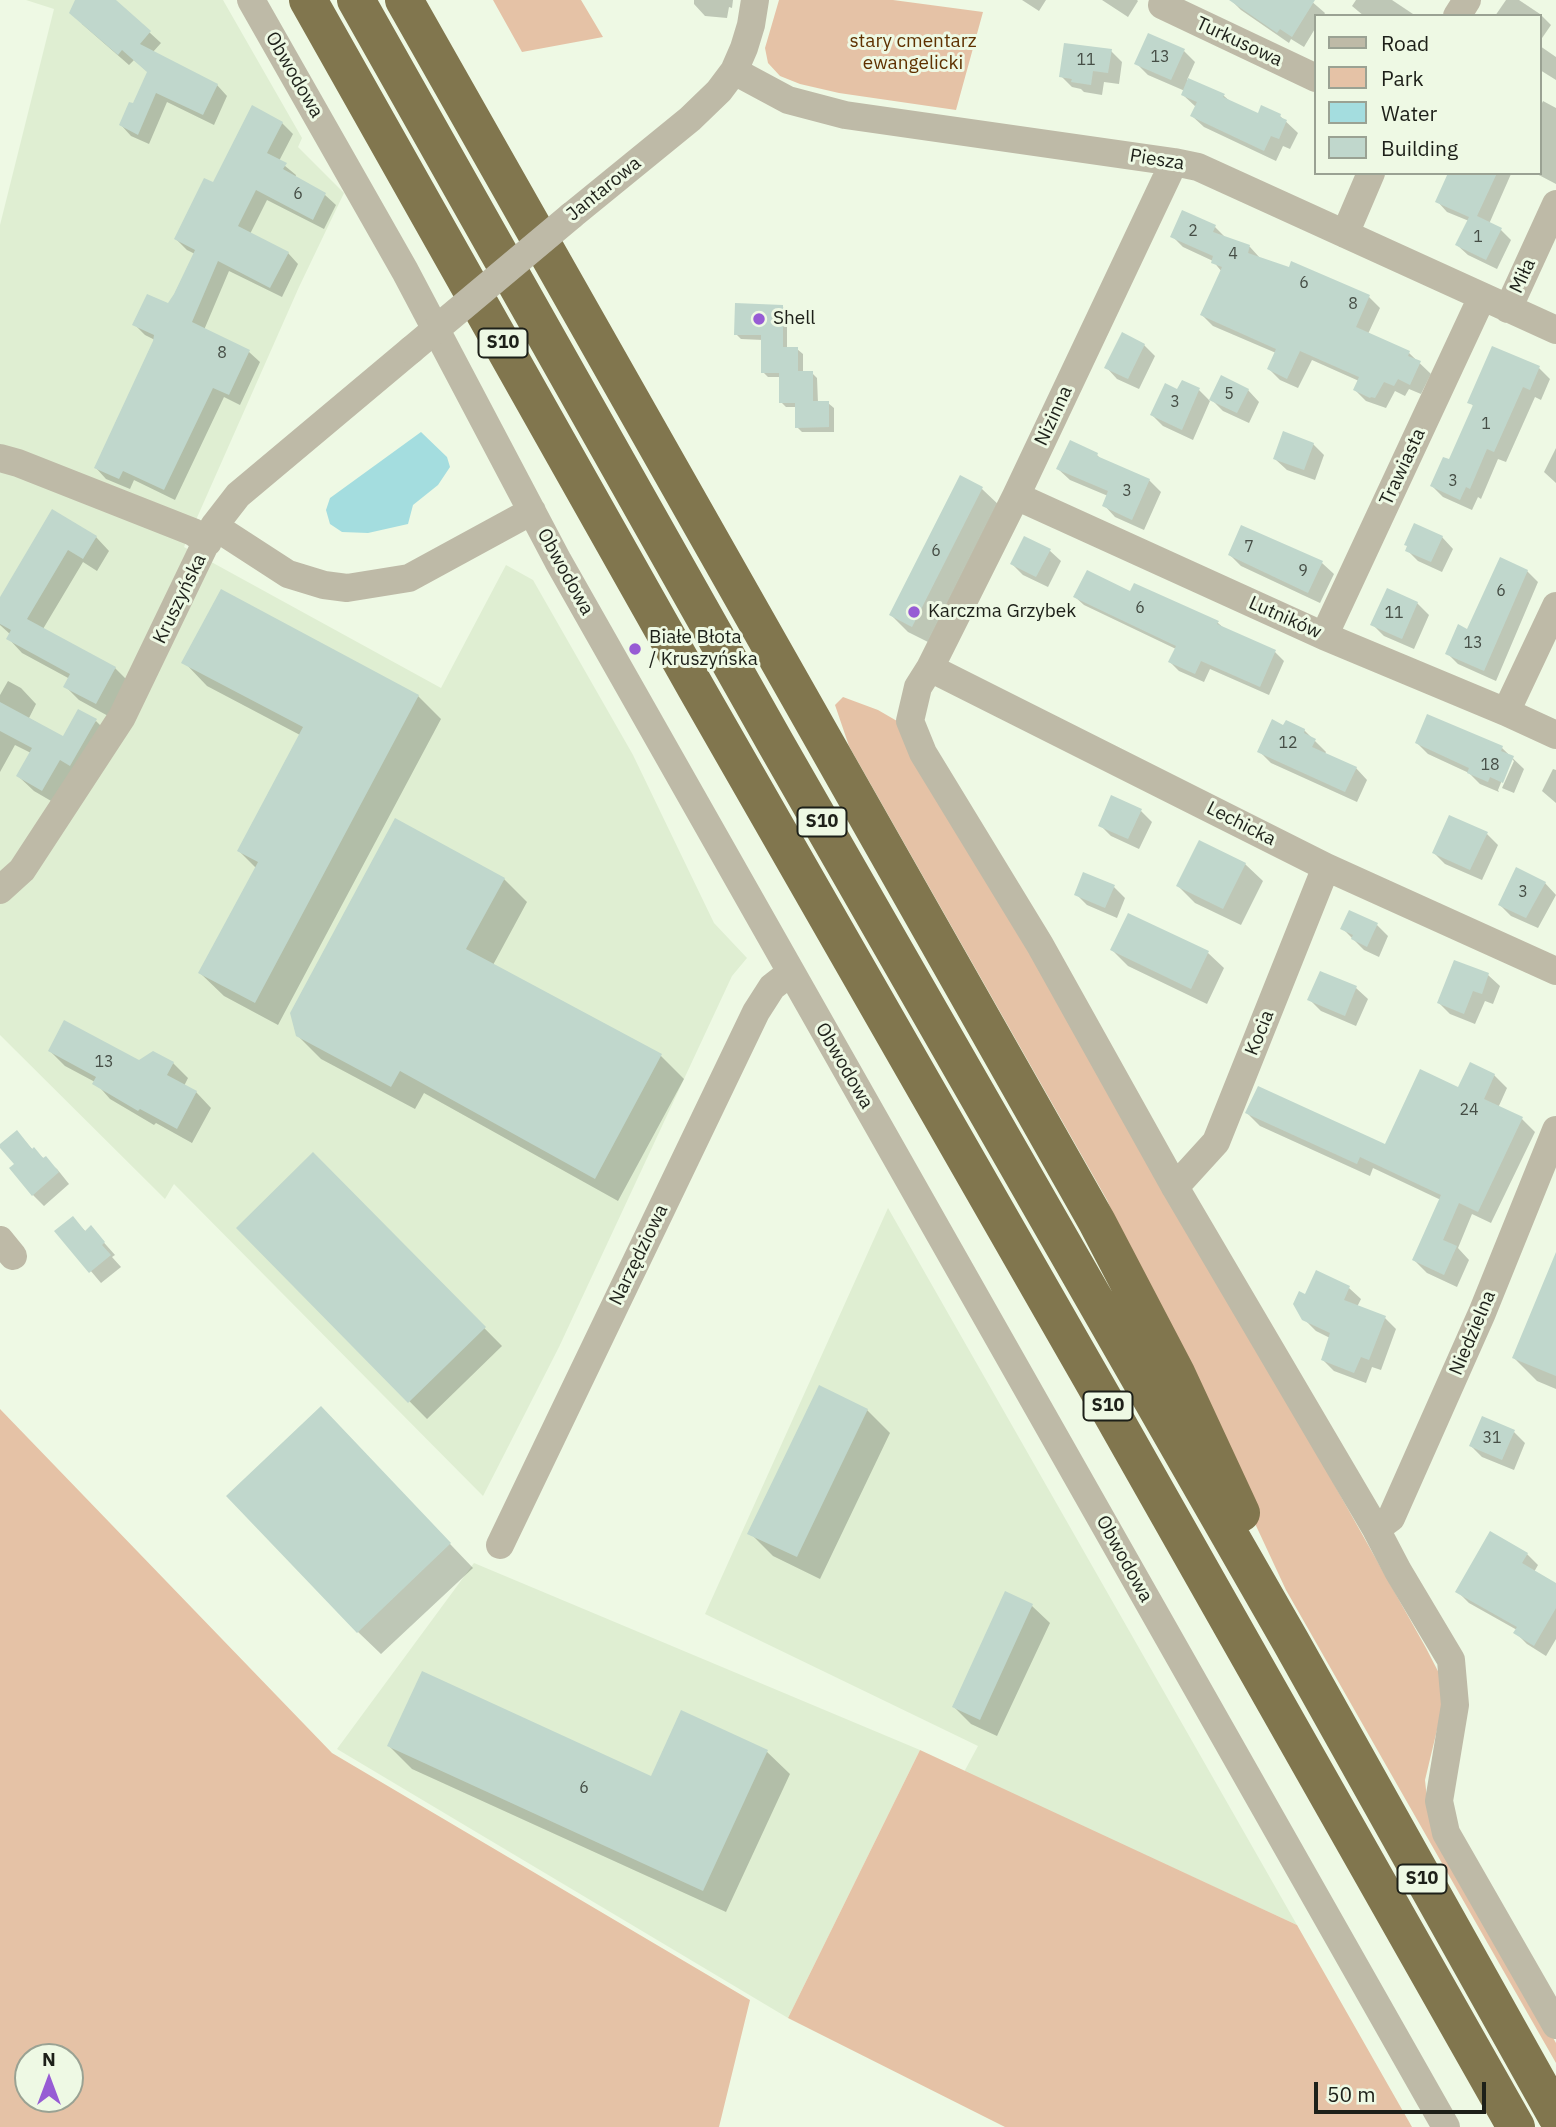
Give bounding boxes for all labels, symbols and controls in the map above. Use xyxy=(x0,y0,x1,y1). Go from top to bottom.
street label: Turkusowa xyxy=(1192,12,1286,72)
legend xyxy=(1314,14,1542,175)
street label: Obwodowa xyxy=(260,28,328,122)
text: Road xyxy=(1381,29,1429,57)
park label: stary cmentarz ewangelicki xyxy=(849,31,977,75)
house number: 13 xyxy=(1150,47,1170,67)
house number: 11 xyxy=(1076,50,1096,70)
text: Park xyxy=(1381,64,1424,92)
text: Water xyxy=(1381,99,1437,127)
text: Building xyxy=(1381,134,1458,162)
street label: Piesza xyxy=(1128,144,1186,176)
street label: Jantarowa xyxy=(562,152,646,226)
house number: 6 xyxy=(293,184,303,204)
house number: 2 xyxy=(1188,221,1198,241)
house number: 1 xyxy=(1473,227,1483,247)
house number: 4 xyxy=(1228,244,1238,264)
street label: Miła xyxy=(1505,255,1541,297)
house number: 6 xyxy=(1299,273,1309,293)
house number: 8 xyxy=(1348,294,1358,314)
place label: Shell xyxy=(773,308,816,330)
marker: Shell xyxy=(751,311,767,327)
road number: S10 xyxy=(478,328,528,358)
house number: 8 xyxy=(217,343,227,363)
street label: Nizinna xyxy=(1030,382,1078,450)
house number: 5 xyxy=(1224,384,1234,404)
house number: 3 xyxy=(1170,392,1180,412)
house number: 1 xyxy=(1481,414,1491,434)
street label: Trawiasta xyxy=(1375,425,1431,509)
house number: 3 xyxy=(1448,471,1458,491)
house number: 3 xyxy=(1122,481,1132,501)
street label: Obwodowa xyxy=(532,525,598,619)
house number: 7 xyxy=(1244,537,1254,557)
house number: 6 xyxy=(931,541,941,561)
street label: Kruszyńska xyxy=(148,550,212,648)
house number: 9 xyxy=(1298,561,1308,581)
house number: 6 xyxy=(1496,581,1506,601)
street label: Lutników xyxy=(1245,592,1325,644)
house number: 6 xyxy=(1135,598,1145,618)
place label: Karczma Grzybek xyxy=(928,601,1076,623)
house number: 11 xyxy=(1384,603,1404,623)
marker: Karczma Grzybek xyxy=(906,604,922,620)
place label: Białe Błota / Kruszyńska xyxy=(649,627,758,671)
house number: 13 xyxy=(1463,633,1483,653)
marker: Białe Błota / Kruszyńska xyxy=(627,641,643,657)
house number: 12 xyxy=(1278,733,1298,753)
house number: 18 xyxy=(1480,755,1500,775)
street label: Lechicka xyxy=(1203,797,1279,851)
road number: S10 xyxy=(798,808,846,836)
house number: 3 xyxy=(1518,882,1528,902)
street label: Kocia xyxy=(1241,1007,1279,1059)
street label: Obwodowa xyxy=(810,1019,878,1113)
house number: 13 xyxy=(94,1052,114,1072)
house number: 24 xyxy=(1459,1100,1479,1120)
street label: Narzędziowa xyxy=(605,1201,673,1309)
street label: Niedzielna xyxy=(1445,1287,1501,1379)
road number: S10 xyxy=(1084,1392,1132,1420)
house number: 31 xyxy=(1482,1428,1502,1448)
street label: Obwodowa xyxy=(1091,1512,1157,1606)
house number: 6 xyxy=(579,1778,589,1798)
road number: S10 xyxy=(1398,1865,1446,1894)
north arrow xyxy=(14,2043,84,2113)
text: N xyxy=(42,2047,56,2071)
scale bar xyxy=(1318,2068,1490,2112)
text: 50 m xyxy=(1327,2080,1376,2108)

